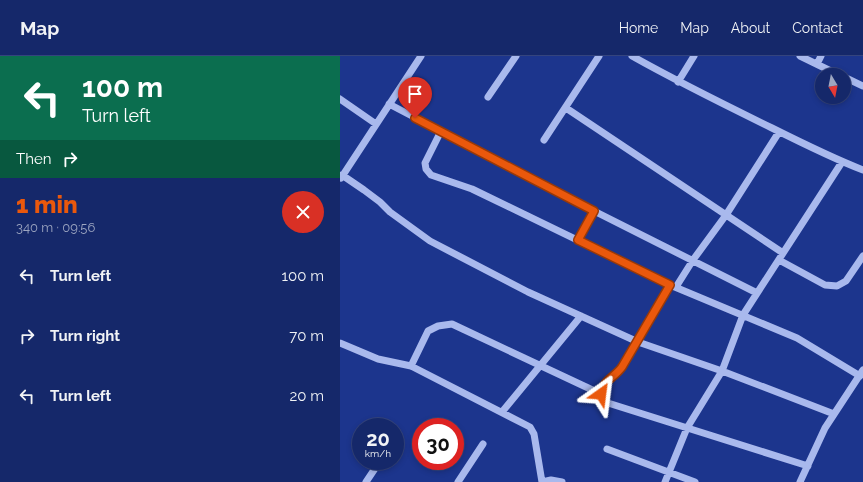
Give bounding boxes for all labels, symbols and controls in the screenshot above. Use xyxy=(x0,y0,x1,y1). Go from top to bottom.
text: Map xyxy=(20,17,59,39)
text: Home xyxy=(619,20,658,36)
text: Map xyxy=(680,20,709,36)
text: About xyxy=(731,20,770,36)
text: Contact xyxy=(792,20,843,36)
north arrow xyxy=(815,68,851,104)
map controls xyxy=(815,68,851,104)
text: 100 m xyxy=(82,71,163,104)
icon: left xyxy=(16,72,68,124)
pin xyxy=(398,77,432,118)
icon: arrive xyxy=(404,83,426,105)
text: Turn left xyxy=(82,105,151,126)
icon: right xyxy=(59,148,81,170)
text: Then xyxy=(16,150,51,168)
text: 1 min xyxy=(16,190,78,219)
button: close xyxy=(282,191,324,233)
text: 340 m · 09:56 xyxy=(16,220,95,235)
icon: left xyxy=(16,265,38,287)
text: Turn left xyxy=(50,267,111,285)
text: 100 m xyxy=(282,267,324,285)
icon: right xyxy=(16,325,38,347)
text: Turn right xyxy=(50,327,120,345)
text: 70 m xyxy=(289,327,324,345)
position arrow xyxy=(580,373,622,415)
icon: left xyxy=(16,385,38,407)
text: Turn left xyxy=(50,387,111,405)
text: 20 m xyxy=(289,387,324,405)
speed limit sign: 30 xyxy=(412,418,464,470)
text: 20 xyxy=(366,427,390,451)
text: km/h xyxy=(365,448,391,459)

